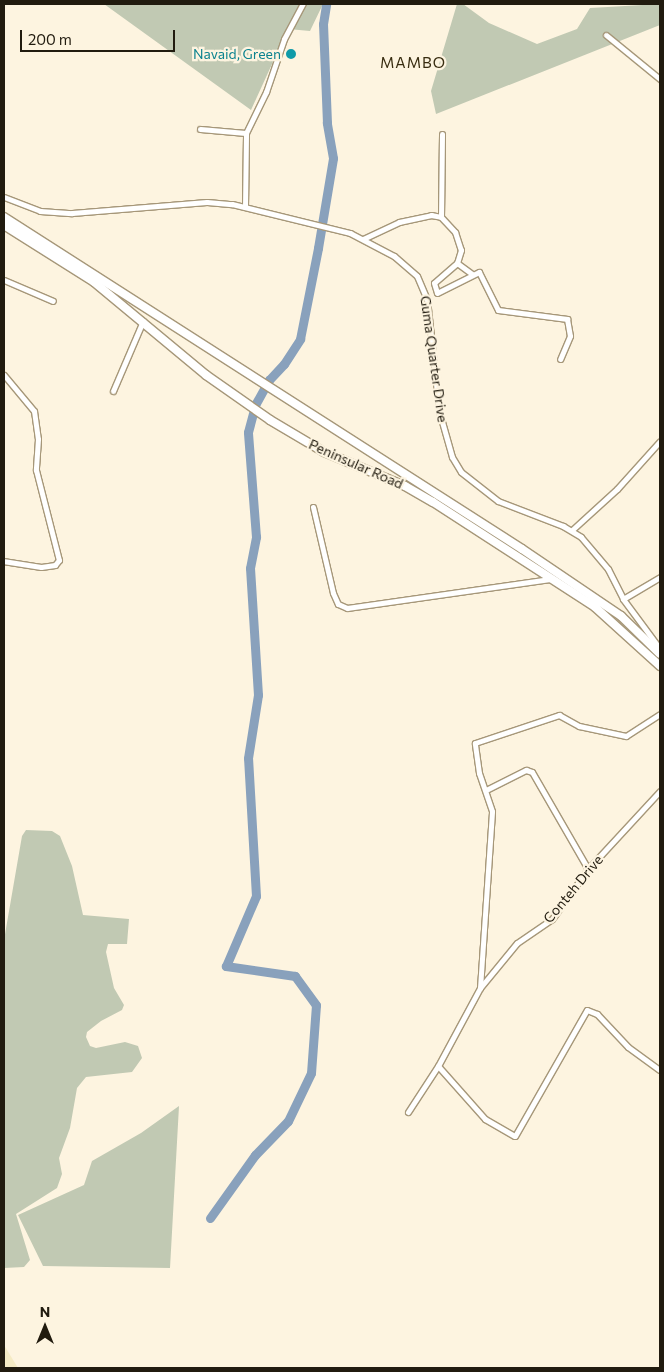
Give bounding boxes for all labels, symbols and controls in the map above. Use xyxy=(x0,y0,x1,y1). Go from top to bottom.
scale bar xyxy=(22,20,178,52)
text: 200 m xyxy=(28,30,72,48)
place label: Navaid, Green xyxy=(193,46,281,62)
marker: Navaid, Green xyxy=(285,48,297,60)
district label: MAMBO xyxy=(379,54,447,72)
street label: Guma Quarter Drive xyxy=(417,295,451,423)
street label: Peninsular Road xyxy=(306,436,406,492)
street label: Conteh Drive xyxy=(540,852,606,926)
north arrow xyxy=(20,1302,70,1352)
text: N xyxy=(40,1303,50,1320)

